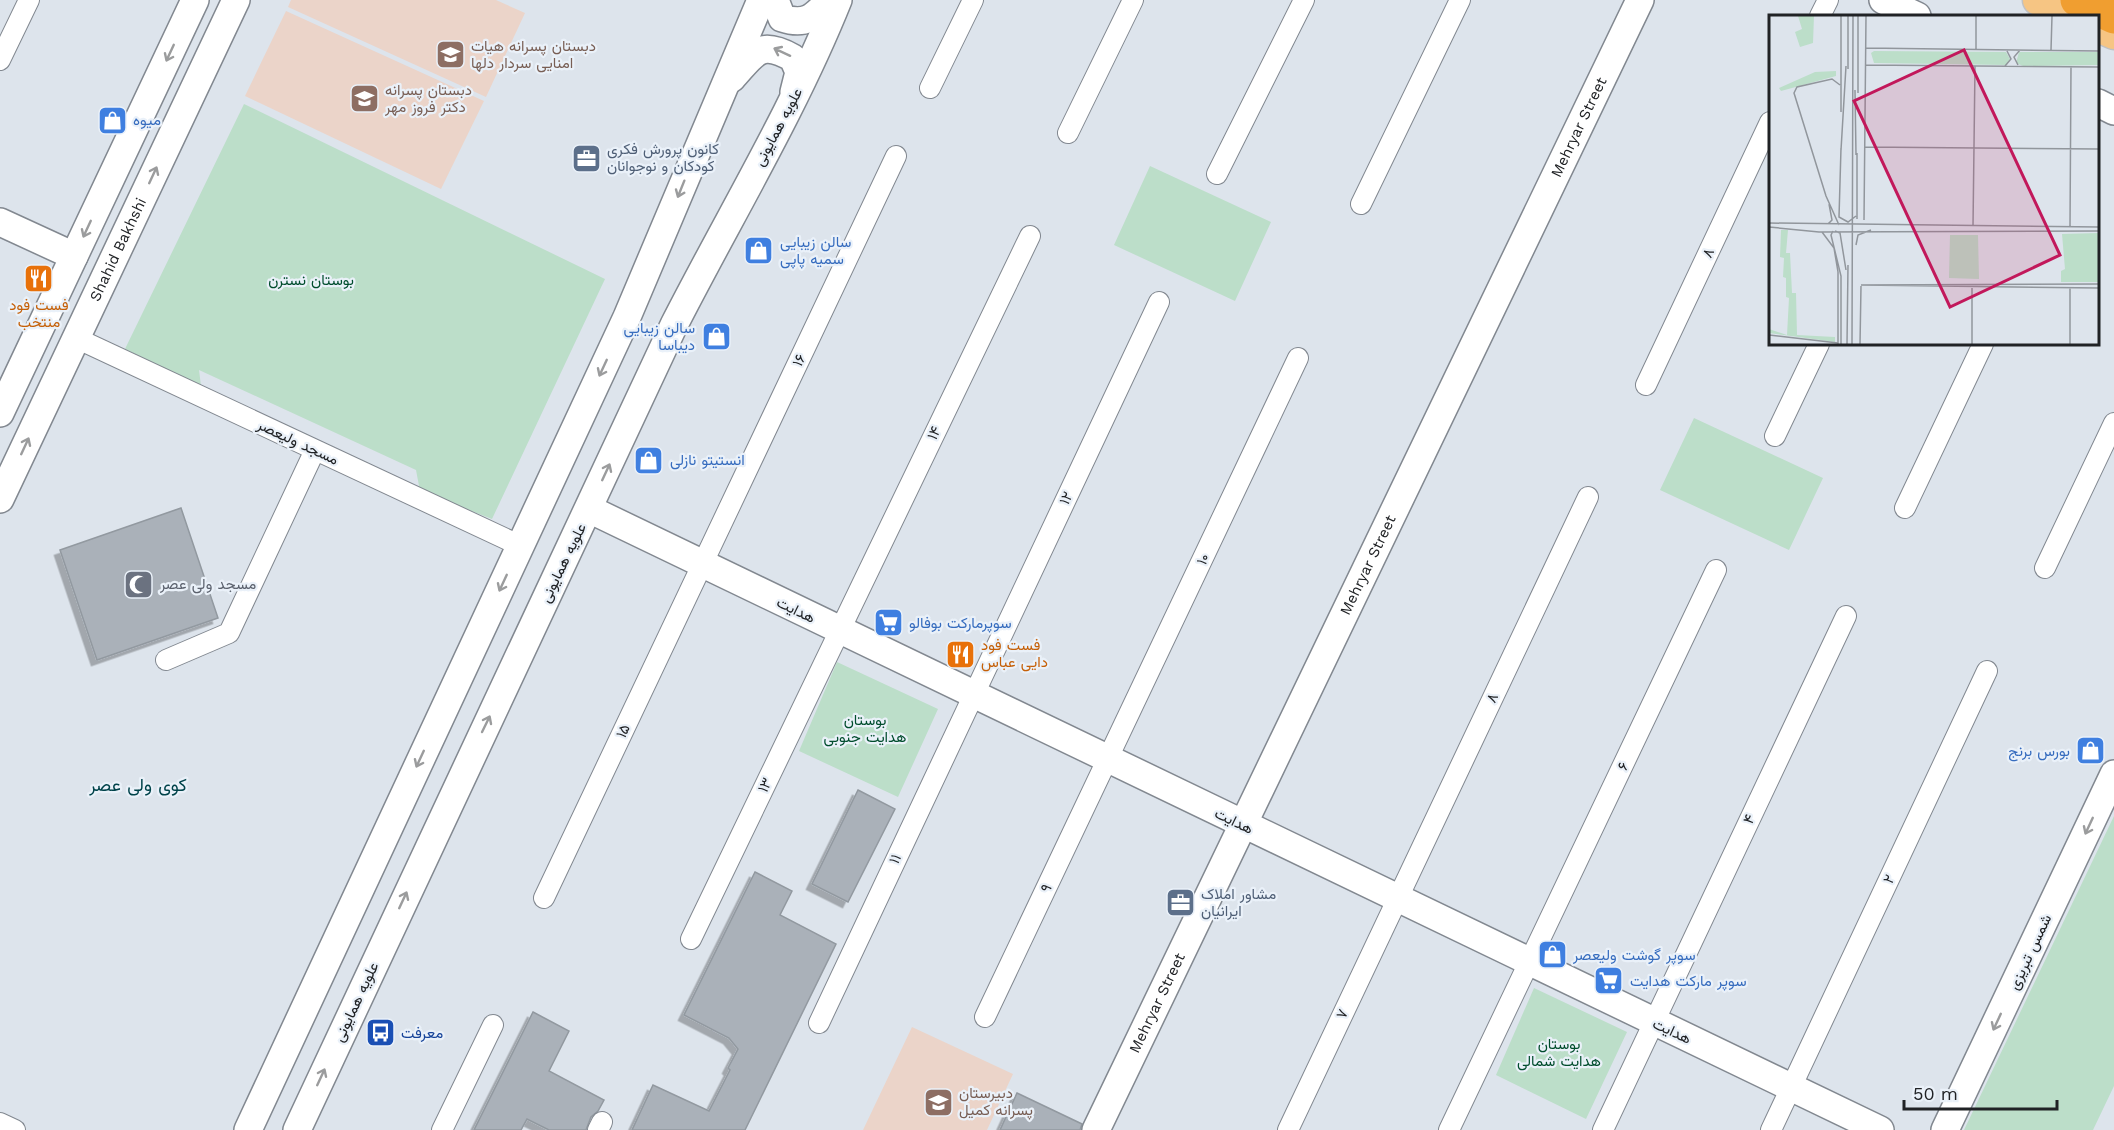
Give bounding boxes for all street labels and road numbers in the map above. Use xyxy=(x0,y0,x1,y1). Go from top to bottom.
street label: Mehryar Street xyxy=(1547,74,1611,180)
street label: علویه همایونی xyxy=(750,85,807,170)
street label: Shahid Bakhshi xyxy=(86,195,150,304)
street label: ۸ xyxy=(1698,245,1718,261)
street label: ۱۶ xyxy=(788,351,810,369)
street label: مسجد ولیعصر xyxy=(254,415,342,469)
street label: ۱۴ xyxy=(923,423,945,443)
street label: ۱۲ xyxy=(1055,489,1077,507)
street label: Mehryar Street xyxy=(1336,511,1400,618)
street label: علویه همایونی xyxy=(536,520,591,606)
street label: ۱۰ xyxy=(1193,550,1213,568)
street label: هدایت xyxy=(774,593,818,627)
street label: ۸ xyxy=(1482,690,1502,706)
street label: ۱۵ xyxy=(612,721,634,741)
street label: ۶ xyxy=(1613,759,1633,773)
street label: ۱۳ xyxy=(754,775,776,795)
street label: هدایت xyxy=(1212,804,1256,838)
street label: ۴ xyxy=(1739,811,1759,827)
street label: ۱۱ xyxy=(885,851,905,867)
street label: ۲ xyxy=(1879,872,1899,886)
street label: ۹ xyxy=(1036,881,1056,895)
street label: شمس تبریزی xyxy=(2005,911,2056,993)
street label: Mehryar Street xyxy=(1125,949,1189,1056)
street label: علویه همایونی xyxy=(330,959,383,1045)
street label: ۷ xyxy=(1332,1006,1352,1022)
street label: هدایت xyxy=(1650,1014,1694,1048)

